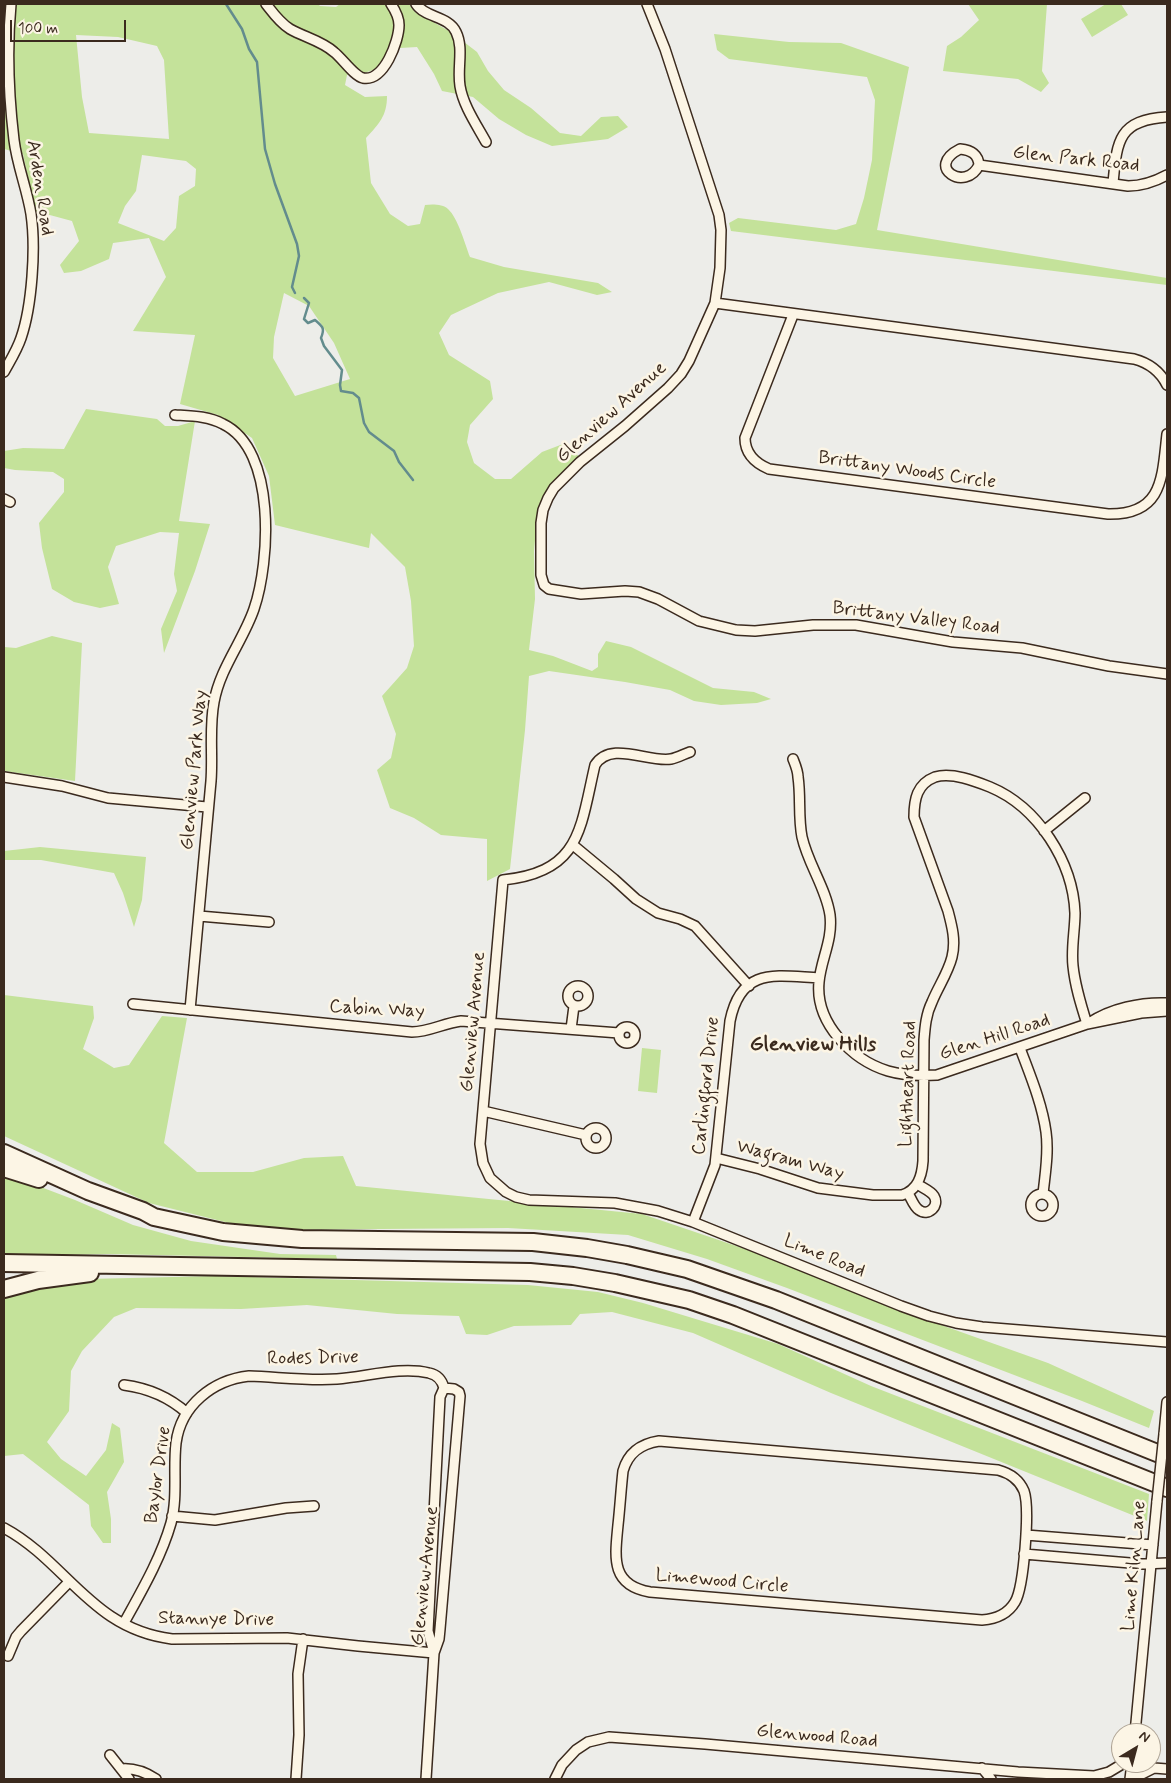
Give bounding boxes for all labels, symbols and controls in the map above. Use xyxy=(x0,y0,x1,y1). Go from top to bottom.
scale bar xyxy=(12,10,129,42)
text: 100 m xyxy=(18,19,58,39)
street label: Arden Road xyxy=(20,139,58,237)
street label: Glen Park Road xyxy=(1011,142,1141,178)
street label: Glenview Avenue xyxy=(552,357,672,469)
street label: Brittany Woods Circle xyxy=(817,447,997,495)
street label: Brittany Valley Road xyxy=(831,597,1001,641)
street label: Glenview Park Way xyxy=(177,689,213,851)
street label: Glenview Avenue xyxy=(457,951,491,1093)
street label: Cabin Way xyxy=(329,996,425,1024)
street label: Glen Hill Road xyxy=(937,1009,1053,1067)
street label: Carlingford Drive xyxy=(688,1016,726,1156)
street label: Lightheart Road xyxy=(895,1020,923,1148)
district label: Glenview Hills xyxy=(750,1033,876,1059)
street label: Wagram Way xyxy=(734,1136,846,1186)
street label: Lime Road xyxy=(780,1230,868,1284)
street label: Rodes Drive xyxy=(267,1347,359,1371)
street label: Baylor Drive xyxy=(141,1425,177,1525)
street label: Lime Kiln Lane xyxy=(1118,1500,1152,1632)
street label: Glenview Avenue xyxy=(407,1505,445,1647)
street label: Limewood Circle xyxy=(655,1565,789,1599)
street label: Stannye Drive xyxy=(158,1608,274,1632)
street label: Glenwood Road xyxy=(755,1720,879,1754)
north arrow xyxy=(1111,1723,1161,1773)
text: N xyxy=(1135,1727,1154,1747)

